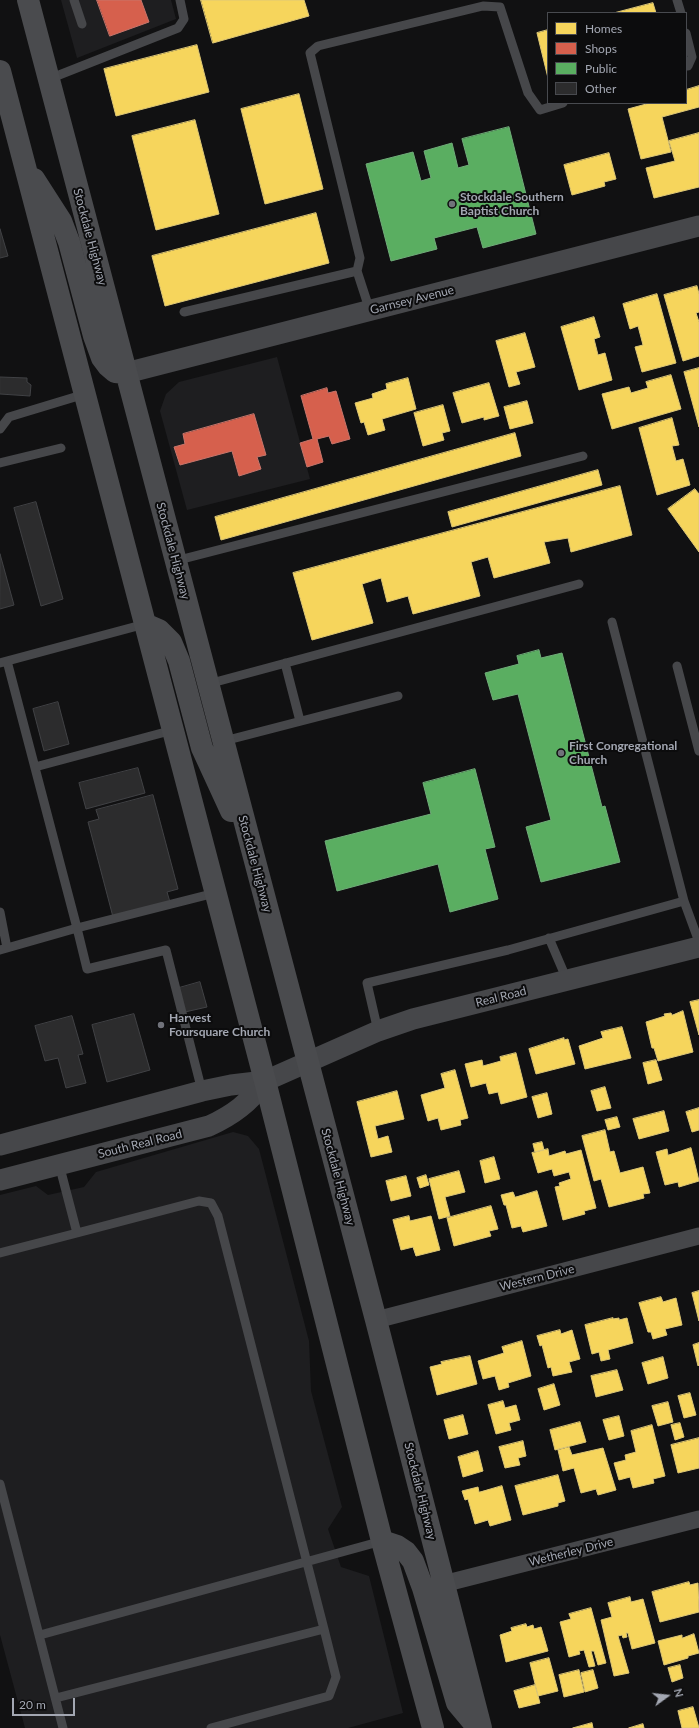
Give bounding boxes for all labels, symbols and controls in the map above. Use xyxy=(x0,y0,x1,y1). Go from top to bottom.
legend xyxy=(547,12,687,104)
text: Homes xyxy=(585,21,622,36)
text: Shops xyxy=(585,41,617,56)
text: Public xyxy=(585,61,617,76)
text: Other xyxy=(585,81,616,96)
street label: Stockdale Highway xyxy=(70,187,110,287)
place label: Stockdale Southern Baptist Church xyxy=(460,190,564,218)
marker: Stockdale Southern Baptist Church xyxy=(447,199,457,209)
street label: Garnsey Avenue xyxy=(368,283,456,317)
street label: Stockdale Highway xyxy=(153,501,193,601)
place label: First Congregational Church xyxy=(569,739,677,767)
marker: First Congregational Church xyxy=(556,748,566,758)
street label: Stockdale Highway xyxy=(235,814,275,914)
street label: Real Road xyxy=(474,984,528,1010)
place label: Harvest Foursquare Church xyxy=(169,1011,270,1039)
marker: Harvest Foursquare Church xyxy=(156,1020,166,1030)
street label: South Real Road xyxy=(97,1127,183,1161)
street label: Stockdale Highway xyxy=(318,1127,358,1227)
street label: Western Drive xyxy=(498,1262,576,1294)
street label: Stockdale Highway xyxy=(401,1441,439,1541)
street label: Wetherley Drive xyxy=(527,1535,615,1569)
north arrow xyxy=(647,1676,687,1716)
text: N xyxy=(672,1687,686,1699)
scale bar xyxy=(14,1690,77,1716)
text: 20 m xyxy=(19,1697,46,1712)

